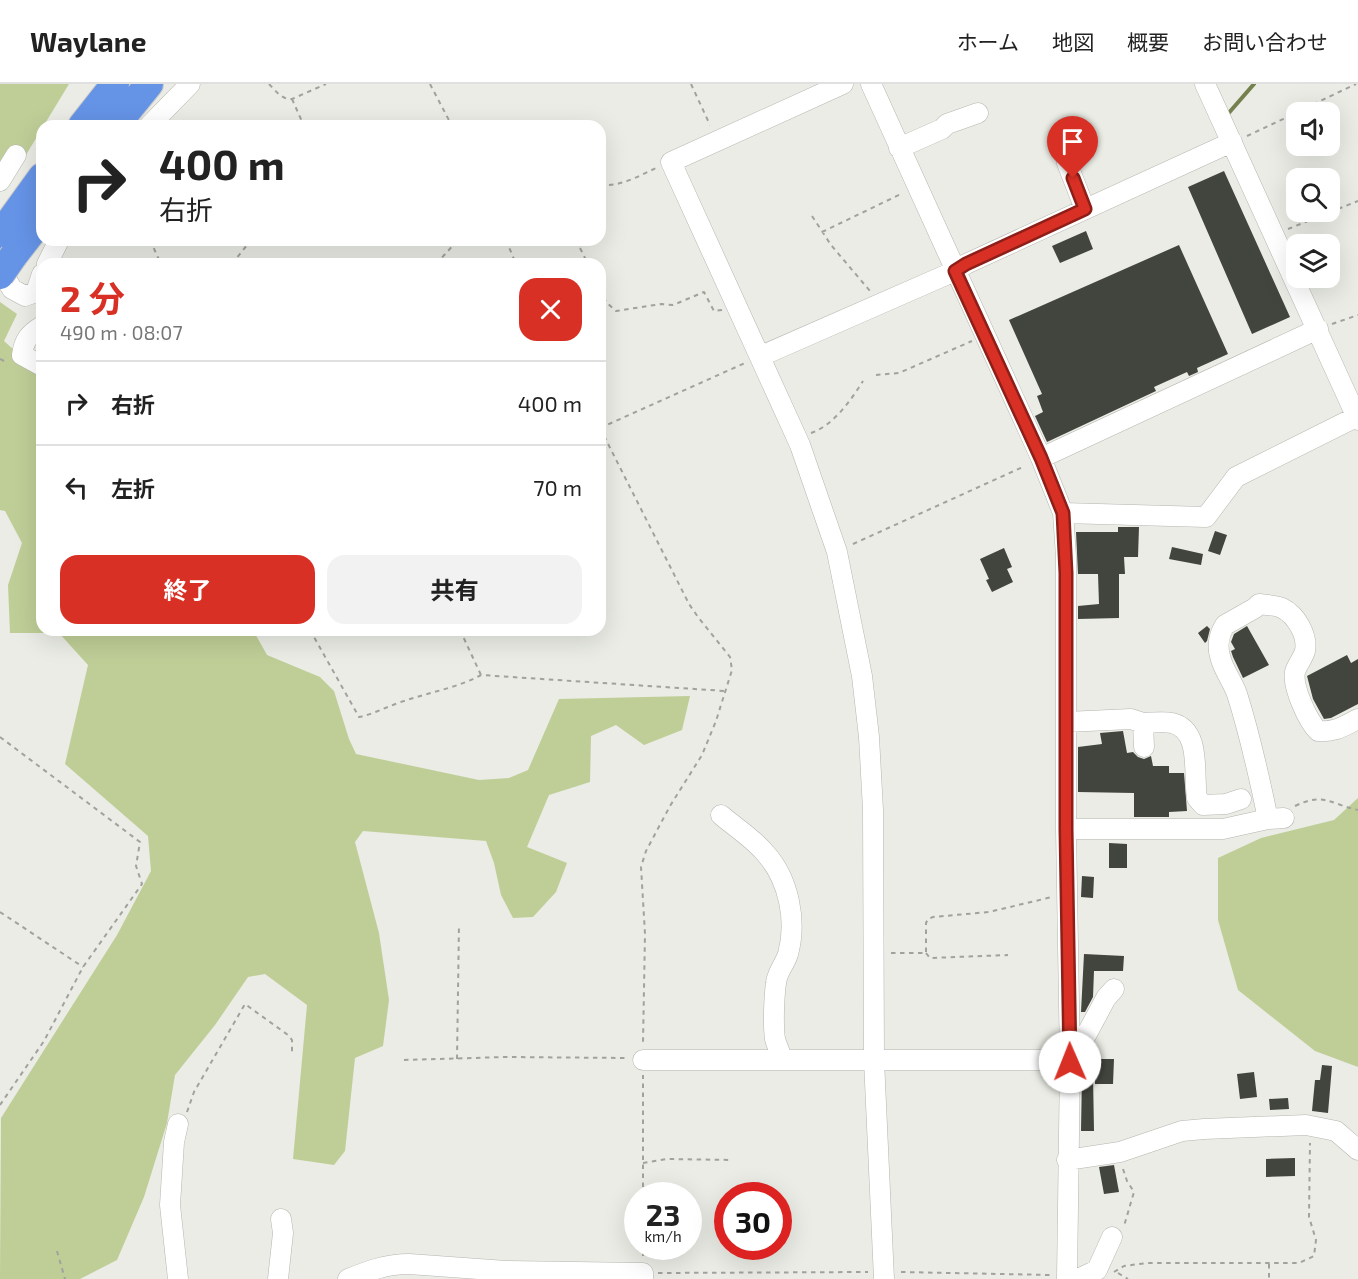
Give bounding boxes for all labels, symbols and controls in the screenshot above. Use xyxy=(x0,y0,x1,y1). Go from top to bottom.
text: Waylane xyxy=(30,24,146,58)
text: ホーム xyxy=(957,29,1019,54)
text: 地図 xyxy=(1052,29,1094,54)
text: 概要 xyxy=(1127,29,1169,54)
text: お問い合わせ xyxy=(1202,29,1328,54)
map controls xyxy=(1286,102,1340,288)
button: sound xyxy=(1286,102,1340,156)
pin xyxy=(1047,116,1098,178)
icon: arrive xyxy=(1056,125,1089,158)
text: 400 m xyxy=(159,138,285,188)
icon: right xyxy=(60,144,138,222)
button: search xyxy=(1286,168,1340,222)
text: 右折 xyxy=(159,193,213,225)
button: layers xyxy=(1286,234,1340,288)
text: 2 分 xyxy=(60,276,125,319)
button: close xyxy=(519,278,582,341)
text: 490 m · 08:07 xyxy=(60,320,183,344)
icon: right xyxy=(60,387,93,420)
text: 400 m xyxy=(518,390,582,416)
text: 右折 xyxy=(111,391,155,417)
icon: left xyxy=(60,471,93,504)
text: 70 m xyxy=(533,474,582,500)
text: 左折 xyxy=(111,475,155,501)
button: 終了 xyxy=(60,555,315,624)
button: 共有 xyxy=(327,555,582,624)
position arrow xyxy=(1038,1030,1102,1094)
speed limit sign: 30 xyxy=(714,1182,792,1260)
text: 23 xyxy=(646,1196,680,1232)
text: km/h xyxy=(644,1227,682,1245)

